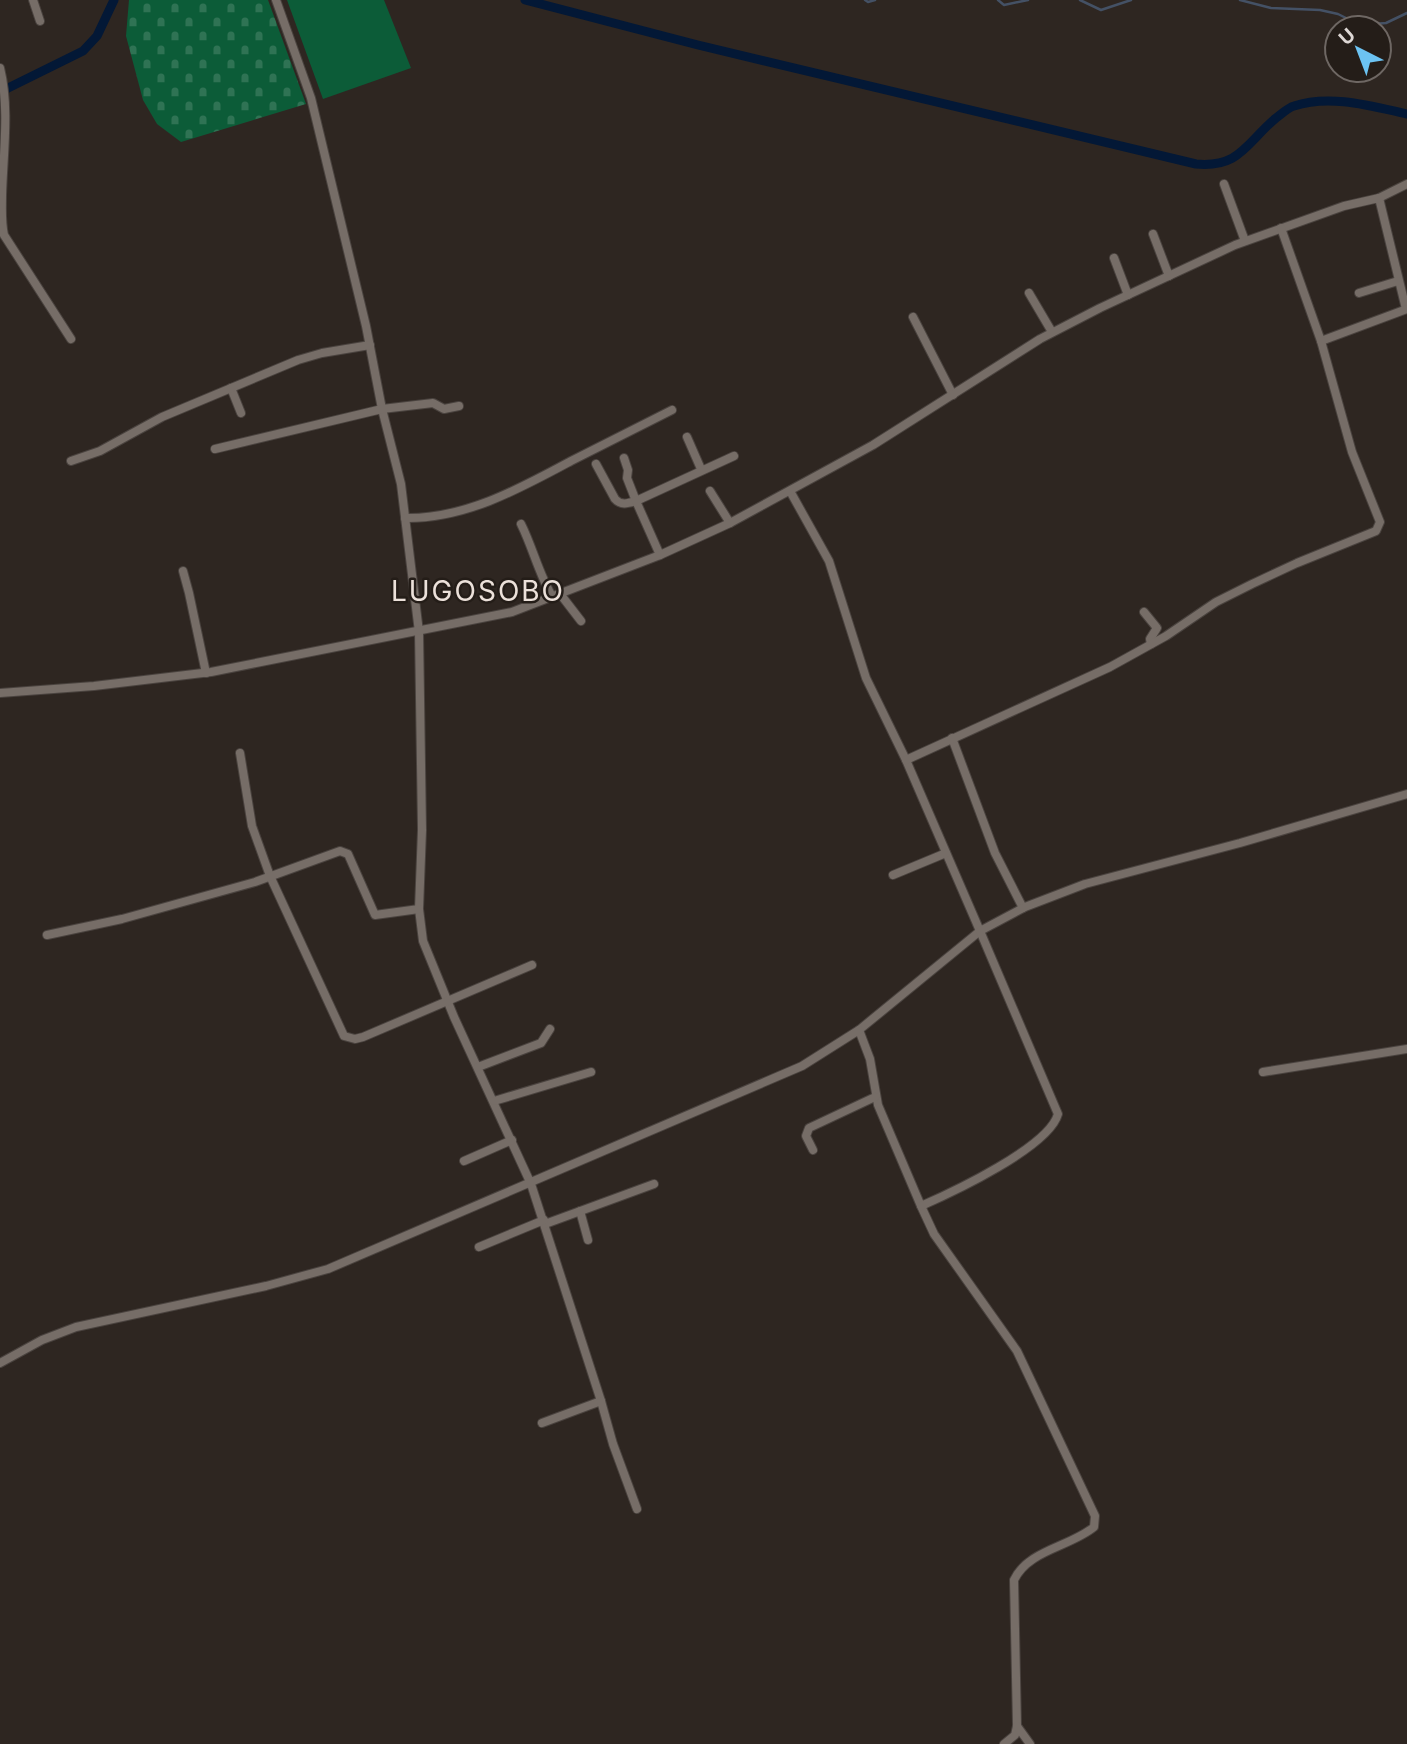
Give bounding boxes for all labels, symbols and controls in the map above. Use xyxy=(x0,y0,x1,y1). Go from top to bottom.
north arrow xyxy=(1323,14,1393,84)
text: U xyxy=(1334,24,1360,50)
district label: LUGOSOBO xyxy=(391,574,565,608)

